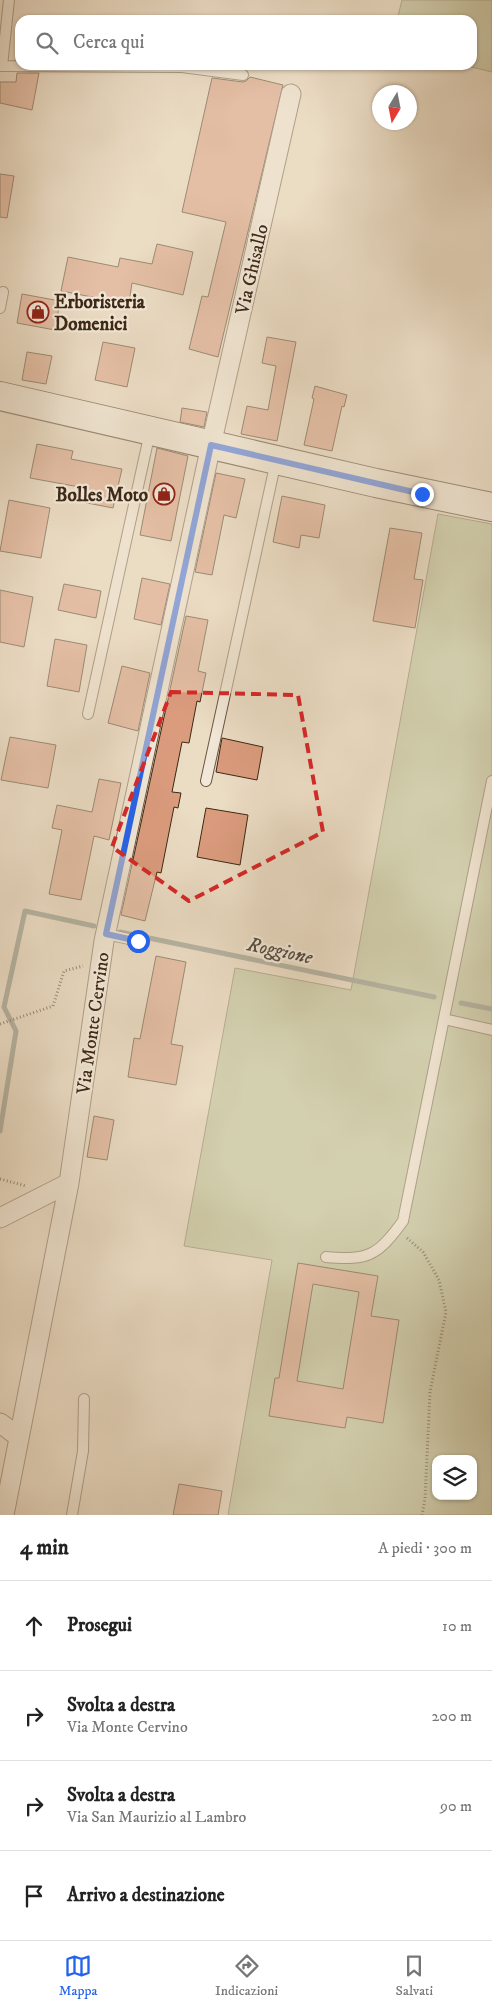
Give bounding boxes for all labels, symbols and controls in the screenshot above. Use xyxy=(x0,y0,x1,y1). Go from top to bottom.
search box xyxy=(15,15,477,70)
icon: search xyxy=(33,29,61,57)
text: Cerca qui xyxy=(73,31,144,54)
north arrow xyxy=(372,85,417,130)
street label: Via Ghisallo xyxy=(231,222,274,318)
place label: Erboristeria Domenici xyxy=(54,291,146,336)
shop icon: Erboristeria Domenici xyxy=(26,300,50,324)
shop icon: Bolles Moto xyxy=(152,482,176,506)
route end xyxy=(411,483,434,506)
place label: Bolles Moto xyxy=(56,484,148,507)
route start xyxy=(127,930,150,953)
water label: Roggione xyxy=(244,932,316,971)
street label: Via Monte Cervino xyxy=(72,951,115,1097)
map controls xyxy=(432,1455,477,1500)
button: layers xyxy=(432,1455,477,1500)
text: 4 min xyxy=(20,1535,69,1561)
text: A piedi · 300 m xyxy=(378,1538,472,1558)
icon: ahead xyxy=(20,1612,48,1640)
text: Prosegui xyxy=(67,1614,132,1637)
text: 10 m xyxy=(442,1616,472,1636)
text: Svolta a destra xyxy=(67,1694,175,1717)
icon: right xyxy=(20,1702,48,1730)
text: 200 m xyxy=(431,1706,472,1726)
text: Via Monte Cervino xyxy=(67,1717,188,1737)
text: Svolta a destra xyxy=(67,1784,175,1807)
icon: right xyxy=(20,1792,48,1820)
text: 90 m xyxy=(440,1796,472,1816)
text: Via San Maurizio al Lambro xyxy=(67,1807,246,1827)
icon: arrive xyxy=(20,1882,48,1910)
text: Arrivo a destinazione xyxy=(67,1884,225,1907)
tab: Mappa xyxy=(59,1952,98,2000)
tab: Indicazioni xyxy=(215,1952,278,2000)
tab: Salvati xyxy=(396,1952,433,2000)

